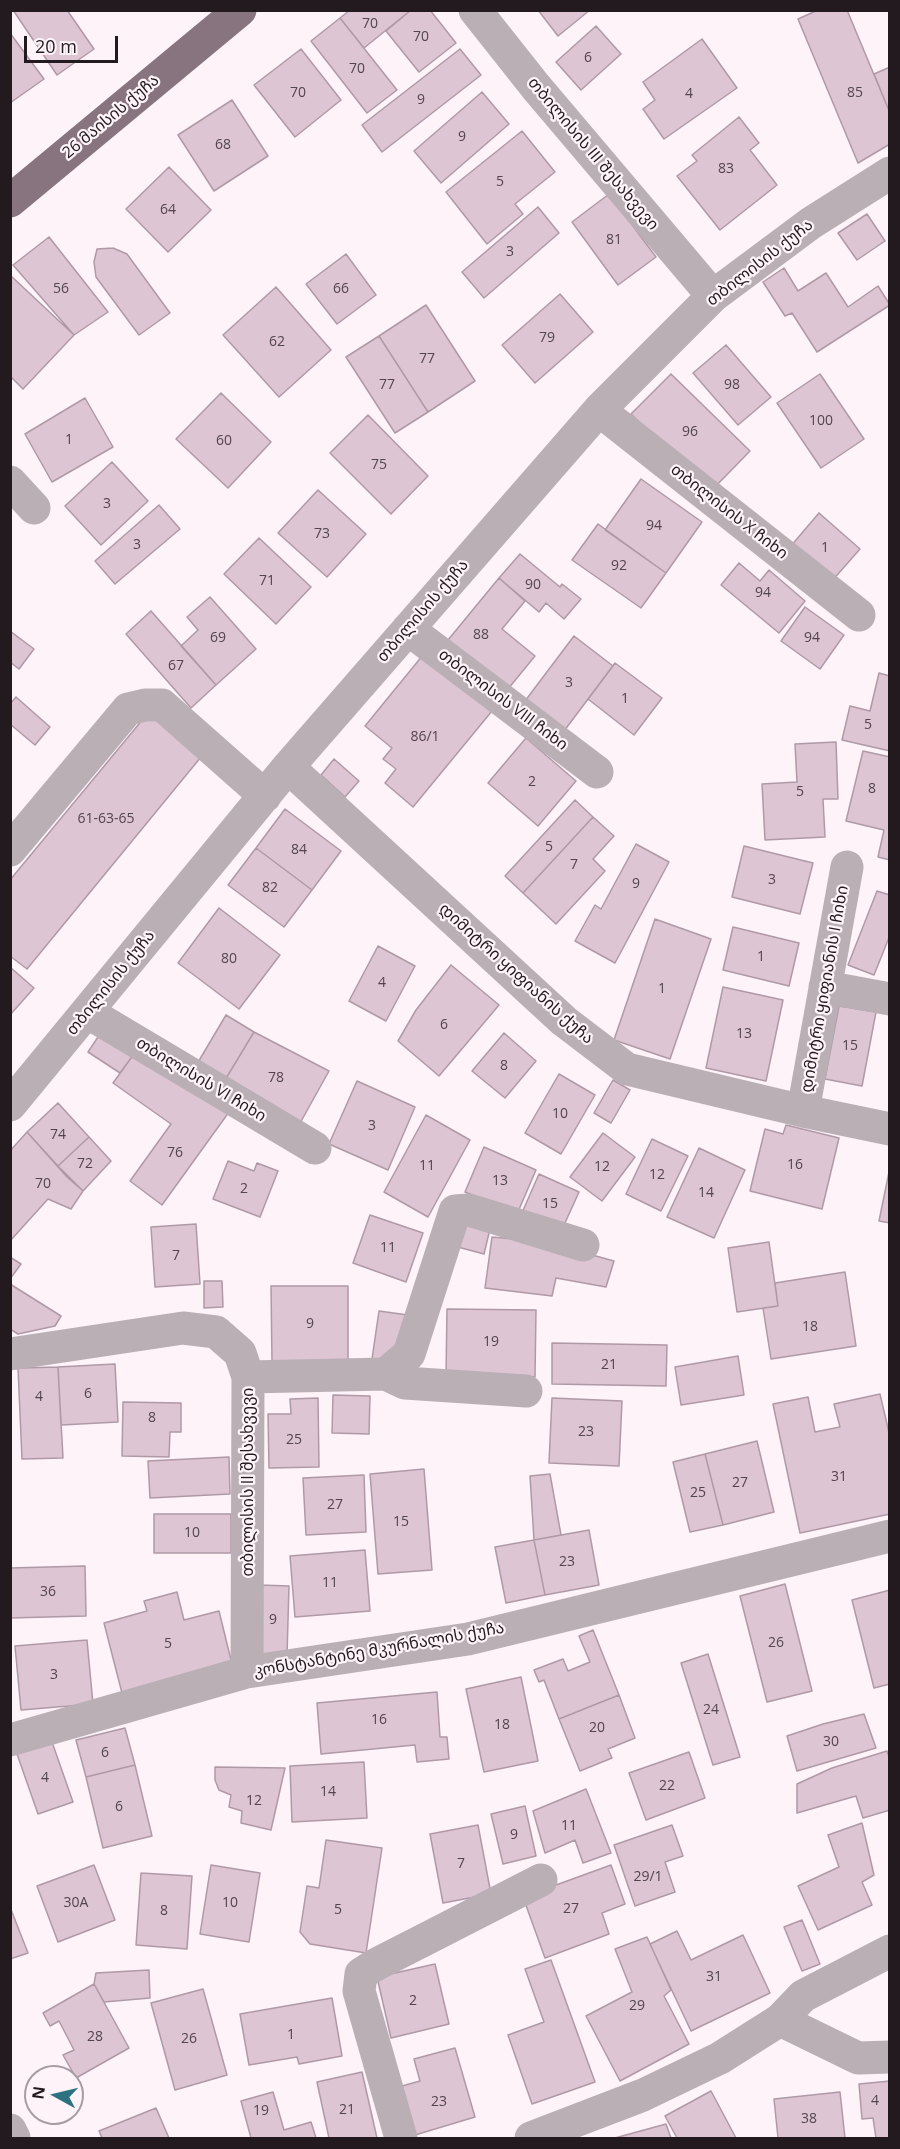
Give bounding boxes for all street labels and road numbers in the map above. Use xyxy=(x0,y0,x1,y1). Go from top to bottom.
street label: 26 მაისის ქუჩა xyxy=(59,71,163,163)
street label: თბილისის III შესახვევი xyxy=(523,74,663,234)
street label: თბილისის ქუჩა xyxy=(703,216,817,310)
street label: თბილისის X ჩიხი xyxy=(667,460,791,564)
street label: თბილისის ქუჩა xyxy=(373,556,473,666)
street label: თბილისის VIII ჩიხი xyxy=(435,645,571,755)
street label: დიმიტრი ყიფიანის I ჩიხი xyxy=(797,884,853,1094)
street label: დიმიტრი ყიფიანის ქუჩა xyxy=(435,900,597,1048)
street label: თბილისის ქუჩა xyxy=(63,927,159,1039)
street label: თბილისის VI ჩიხი xyxy=(133,1034,269,1126)
street label: თბილისის II შესახვევი xyxy=(238,1388,258,1576)
street label: კონსტანტინე მკურნალის ქუჩა xyxy=(252,1618,506,1682)

